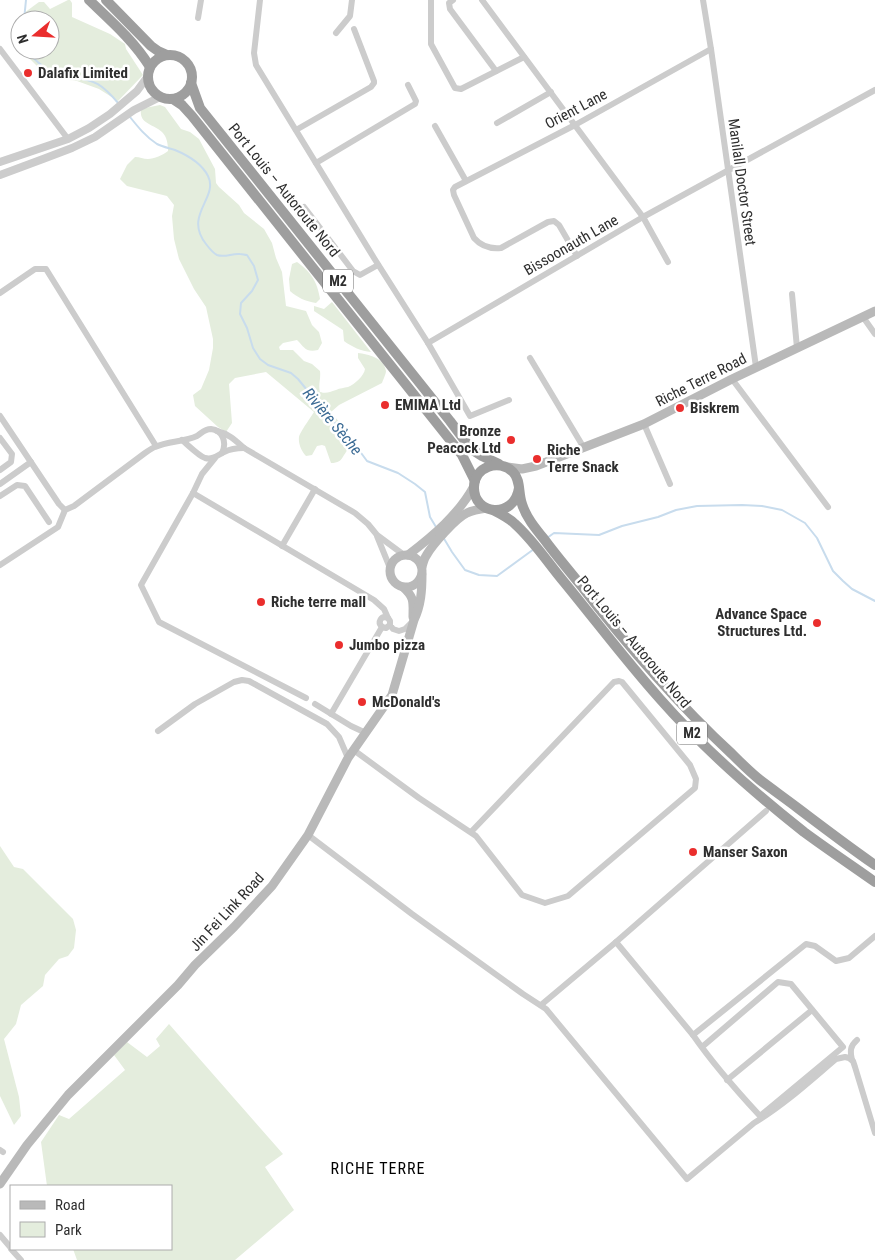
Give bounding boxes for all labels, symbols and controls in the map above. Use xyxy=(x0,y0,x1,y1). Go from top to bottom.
north arrow xyxy=(10,10,60,60)
text: N xyxy=(14,32,32,46)
place label: Dalafix Limited xyxy=(38,64,128,82)
marker: Dalafix Limited xyxy=(22,67,34,79)
street label: Orient Lane xyxy=(542,85,610,133)
street label: Manilall Doctor Street xyxy=(724,117,760,247)
street label: Port Louis – Autoroute Nord xyxy=(225,120,343,260)
street label: Bissoonauth Lane xyxy=(521,211,621,279)
road number: M2 xyxy=(323,270,353,292)
street label: Riche Terre Road xyxy=(653,349,749,411)
water label: Rivière Sèche xyxy=(299,384,366,459)
place label: EMIMA Ltd xyxy=(395,396,461,414)
marker: EMIMA Ltd xyxy=(379,399,391,411)
place label: Biskrem xyxy=(690,399,739,417)
marker: Biskrem xyxy=(674,402,686,414)
place label: Bronze Peacock Ltd xyxy=(427,422,501,457)
marker: Bronze Peacock Ltd xyxy=(505,434,517,446)
place label: Riche Terre Snack xyxy=(547,441,620,476)
marker: Riche Terre Snack xyxy=(531,453,543,465)
street label: Port Louis – Autoroute Nord xyxy=(574,572,694,712)
place label: Riche terre mall xyxy=(271,593,366,611)
marker: Riche terre mall xyxy=(255,596,267,608)
place label: Advance Space Structures Ltd. xyxy=(715,605,807,640)
marker: Advance Space Structures Ltd. xyxy=(811,617,823,629)
place label: Jumbo pizza xyxy=(349,636,425,654)
marker: Jumbo pizza xyxy=(333,639,345,651)
place label: McDonald's xyxy=(372,693,441,711)
marker: McDonald's xyxy=(356,696,368,708)
road number: M2 xyxy=(677,721,707,744)
place label: Manser Saxon xyxy=(703,843,788,861)
marker: Manser Saxon xyxy=(687,846,699,858)
street label: Jin Fei Link Road xyxy=(186,869,268,955)
district label: RICHE TERRE xyxy=(330,1159,426,1178)
legend xyxy=(10,1185,172,1250)
text: Road xyxy=(55,1196,85,1214)
text: Park xyxy=(55,1221,82,1239)

